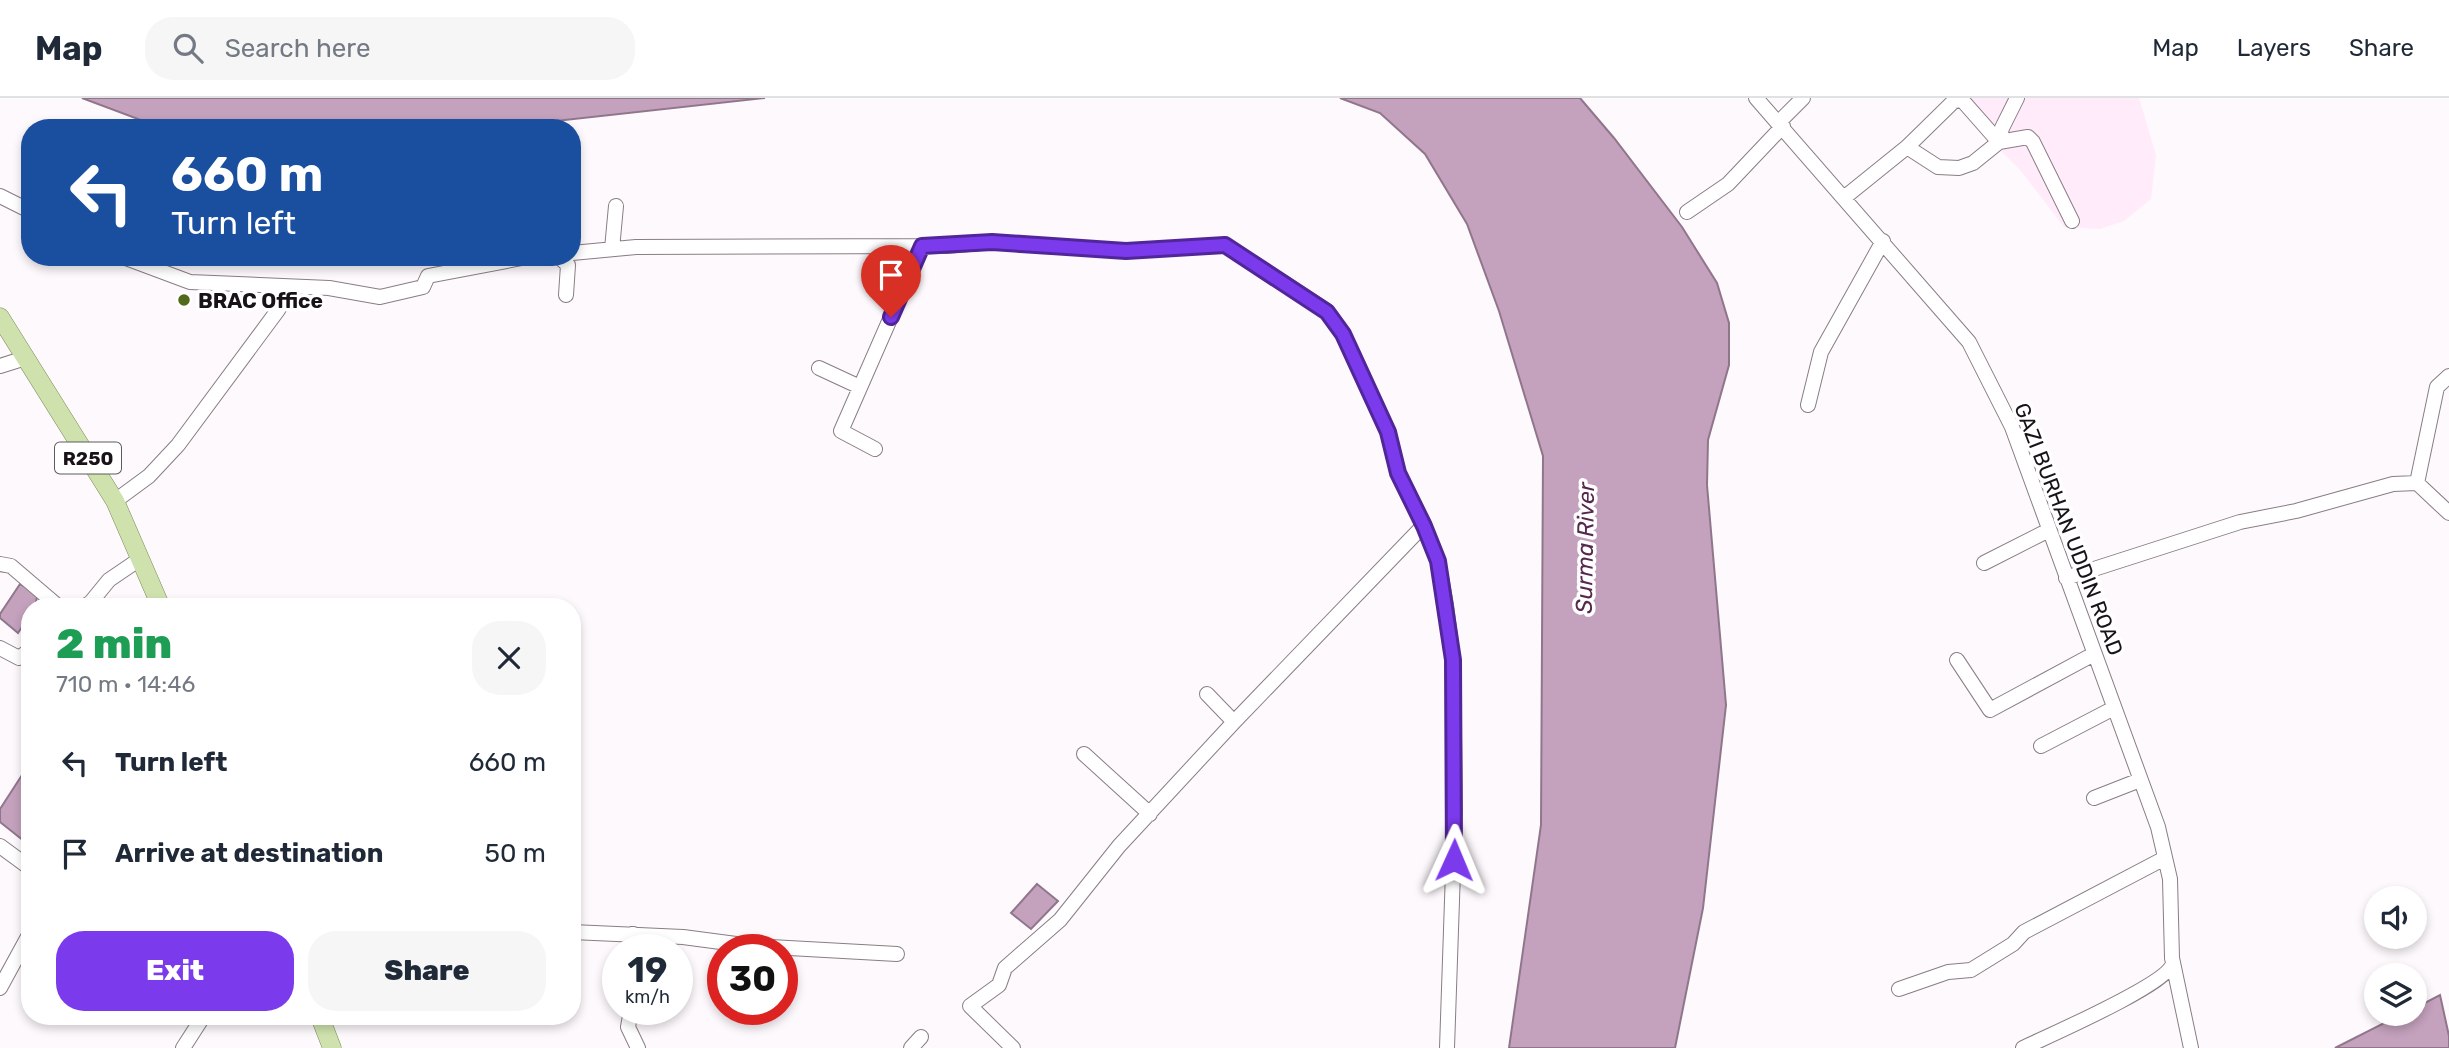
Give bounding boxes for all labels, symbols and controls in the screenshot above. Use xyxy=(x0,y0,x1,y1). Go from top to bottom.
search box xyxy=(145,17,635,80)
text: Map xyxy=(35,29,103,68)
icon: search xyxy=(169,29,207,67)
text: Search here xyxy=(225,33,370,64)
text: Map xyxy=(2152,34,2199,62)
text: Layers xyxy=(2237,34,2311,62)
text: Share xyxy=(2349,34,2414,62)
text: 660 m xyxy=(171,145,323,203)
icon: left xyxy=(56,147,147,238)
text: Turn left xyxy=(171,204,296,242)
pin xyxy=(861,245,921,317)
icon: arrive xyxy=(872,256,910,294)
place label: BRAC Office xyxy=(198,288,323,313)
marker: BRAC Office xyxy=(176,292,192,308)
street label: GAZI BURHAN UDDIN ROAD xyxy=(2009,399,2129,659)
road number: R250 xyxy=(55,442,121,474)
water label: Surma River xyxy=(1570,481,1600,614)
text: 2 min xyxy=(56,619,172,669)
button: close xyxy=(472,621,546,695)
text: 710 m · 14:46 xyxy=(56,670,195,698)
icon: left xyxy=(56,744,94,782)
text: Turn left xyxy=(115,747,227,778)
text: 660 m xyxy=(469,747,546,778)
position arrow xyxy=(1417,823,1491,897)
icon: arrive xyxy=(56,835,94,873)
text: Arrive at destination xyxy=(115,838,383,869)
text: 50 m xyxy=(485,838,546,869)
map controls xyxy=(2364,886,2427,1026)
button: sound xyxy=(2364,886,2427,949)
button: Exit xyxy=(56,931,294,1011)
button: Share xyxy=(308,931,546,1011)
speed limit sign: 30 xyxy=(707,934,798,1025)
text: 19 xyxy=(628,949,667,991)
button: layers xyxy=(2364,963,2427,1026)
text: km/h xyxy=(625,986,670,1008)

